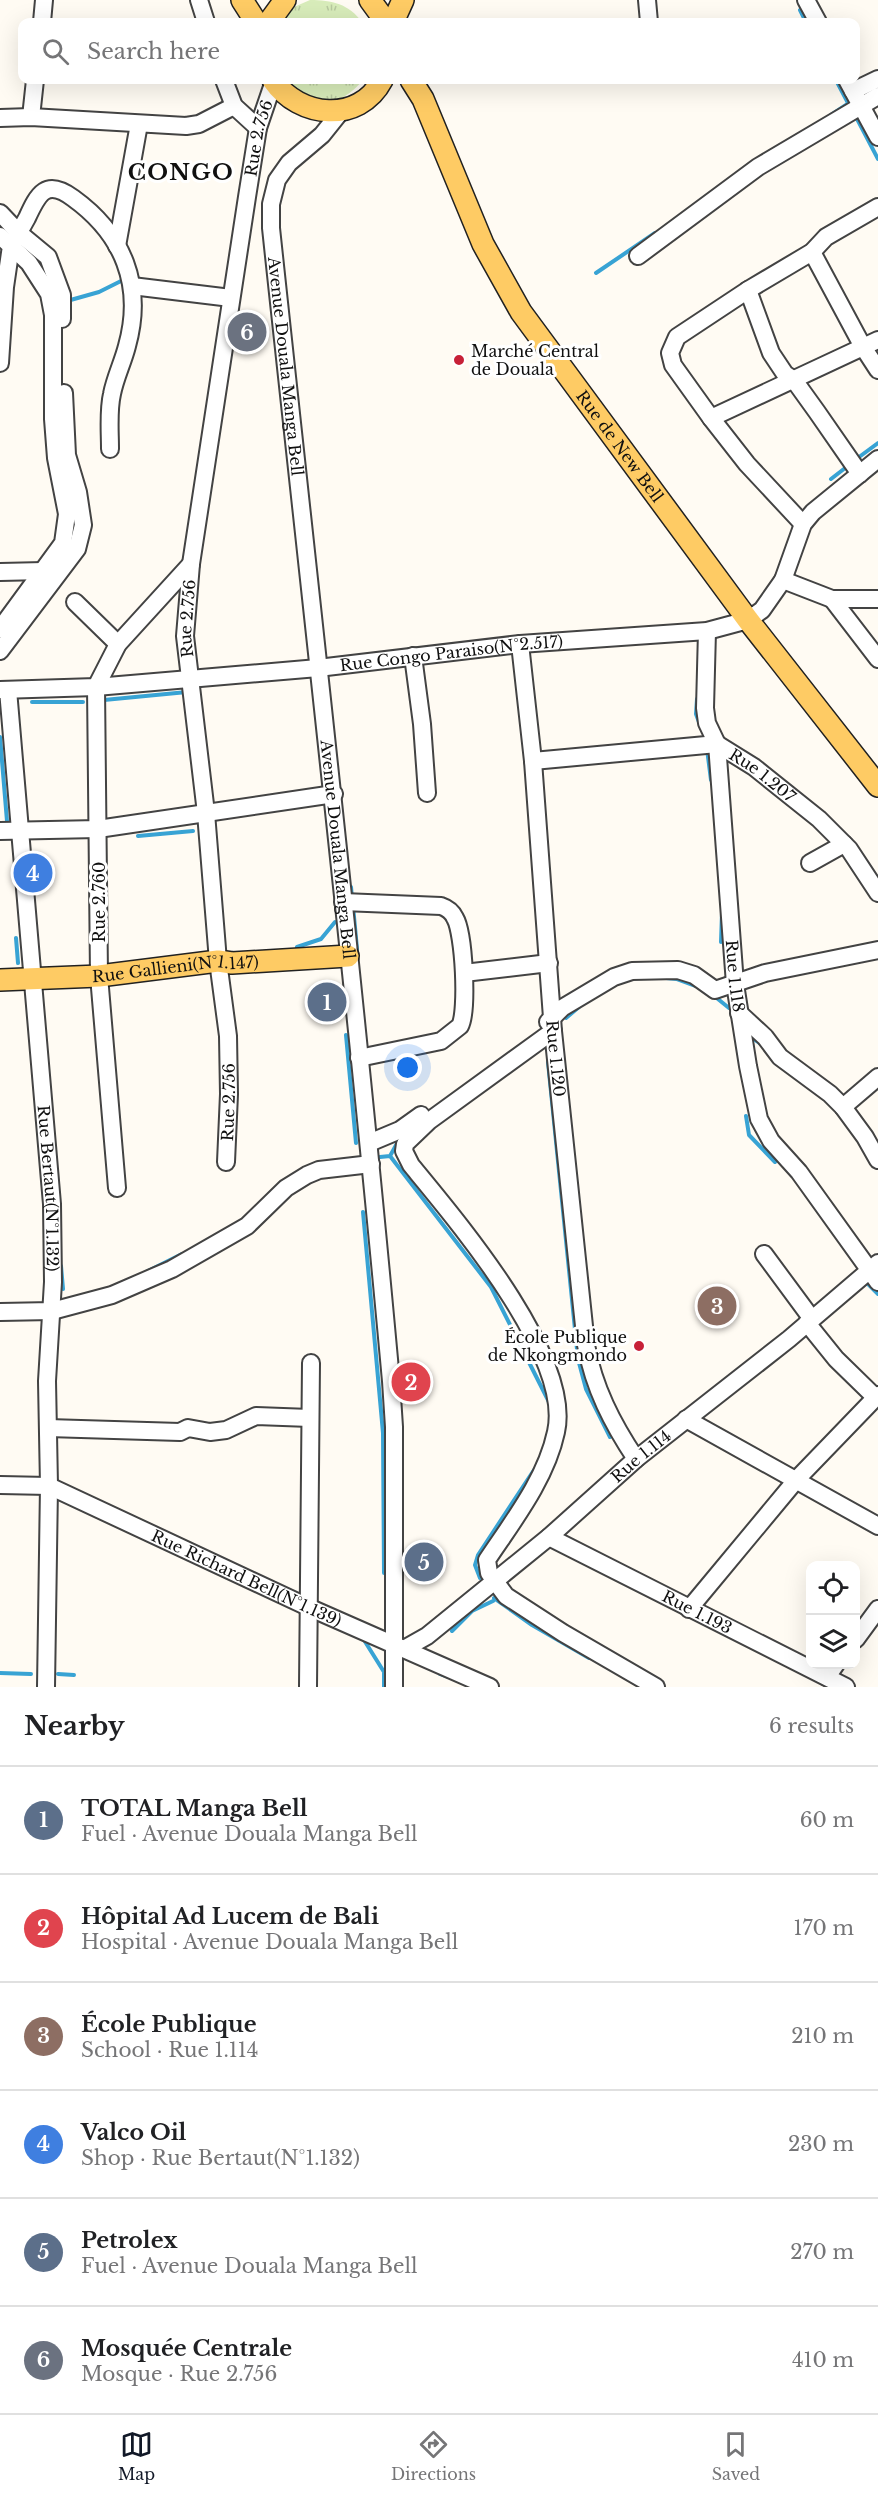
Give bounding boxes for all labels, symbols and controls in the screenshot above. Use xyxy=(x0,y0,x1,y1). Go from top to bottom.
search box xyxy=(18,18,860,84)
icon: search xyxy=(39,35,72,68)
text: Search here xyxy=(87,38,220,65)
street label: Rue 2.756 xyxy=(240,97,277,178)
district label: CONGO xyxy=(128,159,234,186)
street label: Avenue Douala Manga Bell xyxy=(264,255,308,477)
pin: 6 xyxy=(228,310,266,354)
place label: Marché Central de Douala xyxy=(471,341,599,379)
marker: Marché Central de Douala xyxy=(452,353,466,367)
street label: Rue de New Bell xyxy=(572,386,668,506)
street label: Rue 2.756 xyxy=(175,579,200,659)
street label: Rue Congo Paraiso(N°2.517) xyxy=(339,631,564,675)
street label: Avenue Douala Manga Bell xyxy=(316,738,360,960)
street label: Rue 1.207 xyxy=(726,744,800,807)
pin: 4 xyxy=(14,850,52,896)
street label: Rue 2.760 xyxy=(89,862,109,942)
street label: Rue 1.118 xyxy=(722,939,749,1013)
street label: Rue Gallieni(N°1.147) xyxy=(92,951,259,986)
pin: 1 xyxy=(308,980,346,1024)
street label: Rue 1.120 xyxy=(542,1019,570,1098)
your location xyxy=(393,1053,422,1082)
street label: Rue 2.756 xyxy=(217,1063,239,1142)
street label: Rue Bertaut(N°1.132) xyxy=(34,1104,63,1272)
pin: 3 xyxy=(698,1284,736,1328)
place label: École Publique de Nkongmondo xyxy=(488,1327,627,1365)
marker: École Publique de Nkongmondo xyxy=(632,1339,646,1353)
pin: 2 xyxy=(392,1360,430,1404)
street label: Rue 1.114 xyxy=(607,1425,675,1487)
street label: Rue Richard Bell(N°1.139) xyxy=(148,1525,345,1631)
pin: 5 xyxy=(404,1540,444,1584)
map controls xyxy=(806,1561,860,1669)
button: locate xyxy=(806,1561,860,1615)
street label: Rue 1.193 xyxy=(659,1586,736,1638)
button: layers xyxy=(806,1615,860,1669)
text: Nearby xyxy=(24,1710,125,1742)
text: 6 results xyxy=(769,1714,854,1738)
text: TOTAL Manga Bell xyxy=(81,1795,308,1822)
text: 1 xyxy=(39,1808,48,1832)
text: 60 m xyxy=(800,1808,854,1832)
text: Fuel · Avenue Douala Manga Bell xyxy=(81,1822,417,1846)
text: Hôpital Ad Lucem de Bali xyxy=(81,1903,379,1930)
text: 2 xyxy=(37,1916,50,1940)
text: 170 m xyxy=(794,1916,854,1940)
text: Hospital · Avenue Douala Manga Bell xyxy=(81,1930,458,1954)
text: École Publique xyxy=(81,2011,257,2038)
text: 3 xyxy=(37,2024,50,2048)
text: 210 m xyxy=(791,2024,854,2048)
text: School · Rue 1.114 xyxy=(81,2038,258,2062)
text: Valco Oil xyxy=(81,2119,186,2146)
text: 4 xyxy=(37,2132,50,2156)
text: 230 m xyxy=(788,2132,854,2156)
text: Shop · Rue Bertaut(N°1.132) xyxy=(81,2146,360,2170)
text: Petrolex xyxy=(81,2227,178,2254)
text: 5 xyxy=(38,2240,49,2264)
text: 270 m xyxy=(790,2240,854,2264)
text: Fuel · Avenue Douala Manga Bell xyxy=(81,2254,417,2278)
text: Mosquée Centrale xyxy=(81,2335,292,2362)
text: 6 xyxy=(37,2348,50,2372)
text: 410 m xyxy=(792,2348,854,2372)
text: Mosque · Rue 2.756 xyxy=(81,2362,277,2386)
tab: Map xyxy=(118,2428,155,2484)
tab: Directions xyxy=(391,2428,476,2484)
tab: Saved xyxy=(712,2428,760,2484)

